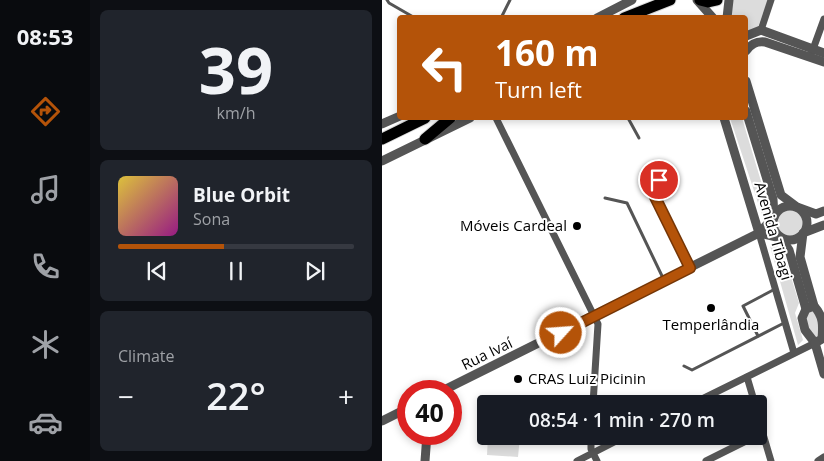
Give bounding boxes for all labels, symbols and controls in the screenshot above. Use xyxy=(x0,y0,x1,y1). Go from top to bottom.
text: 08:53 xyxy=(17,21,73,51)
text: 39 xyxy=(199,25,273,113)
text: 160 m xyxy=(495,29,599,76)
icon: left xyxy=(412,35,477,100)
text: Turn left xyxy=(495,74,582,104)
icon: directions xyxy=(28,94,63,129)
text: km/h xyxy=(217,102,255,124)
pin xyxy=(638,159,680,201)
icon: arrive xyxy=(645,166,673,194)
icon: music xyxy=(28,172,63,207)
street label: Avenida Tibagi xyxy=(750,179,798,282)
text: Blue Orbit xyxy=(193,182,290,208)
text: Sona xyxy=(193,208,230,230)
place label: Móveis Cardeal xyxy=(460,215,567,235)
marker: Móveis Cardeal xyxy=(571,220,583,232)
icon: phone xyxy=(28,249,63,284)
icon: previous xyxy=(143,257,171,285)
icon: pause xyxy=(222,257,250,285)
icon: next xyxy=(301,257,329,285)
marker: Temperlândia xyxy=(705,302,717,314)
position arrow xyxy=(534,306,586,358)
place label: Temperlândia xyxy=(663,314,759,334)
icon: climate xyxy=(28,327,63,362)
street label: Rua Ivaí xyxy=(458,332,517,374)
text: Climate xyxy=(118,345,175,367)
place label: CRAS Luiz Picinin xyxy=(528,368,646,388)
text: 22° xyxy=(206,369,266,421)
marker: CRAS Luiz Picinin xyxy=(512,373,524,385)
text: − xyxy=(118,377,134,415)
text: + xyxy=(338,377,354,415)
speed limit sign: 40 xyxy=(397,380,462,445)
icon: car xyxy=(28,405,63,440)
text: 08:54 · 1 min · 270 m xyxy=(529,407,715,433)

